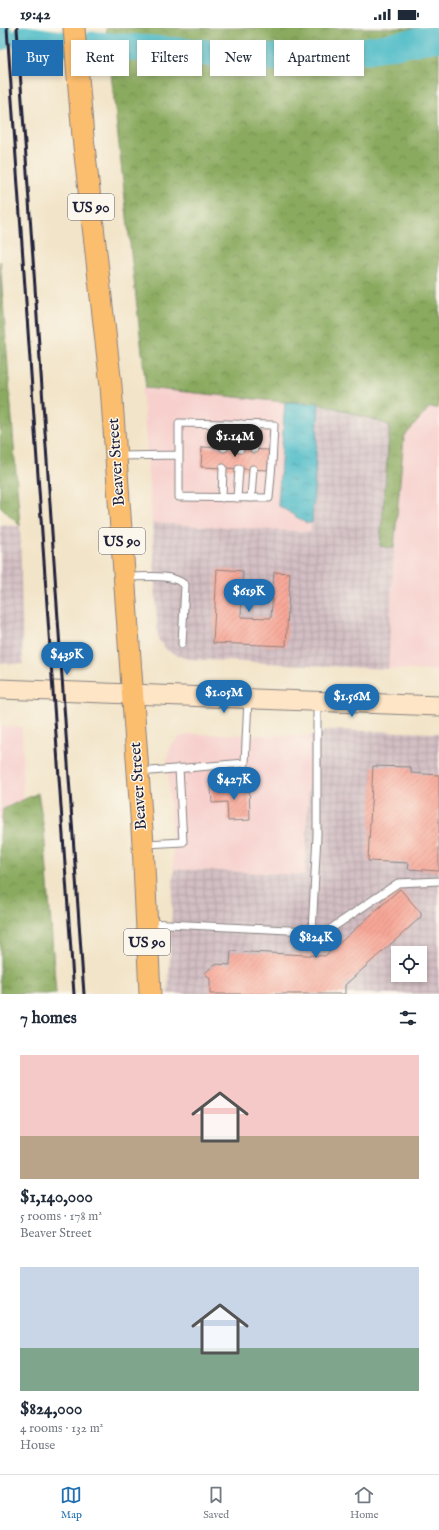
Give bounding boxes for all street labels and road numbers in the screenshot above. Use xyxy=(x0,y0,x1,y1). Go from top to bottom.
road number: US 90 xyxy=(68,194,114,220)
street label: Beaver Street xyxy=(104,417,130,507)
road number: US 90 xyxy=(99,528,145,554)
street label: Beaver Street xyxy=(126,741,152,831)
road number: US 90 xyxy=(124,929,170,955)

